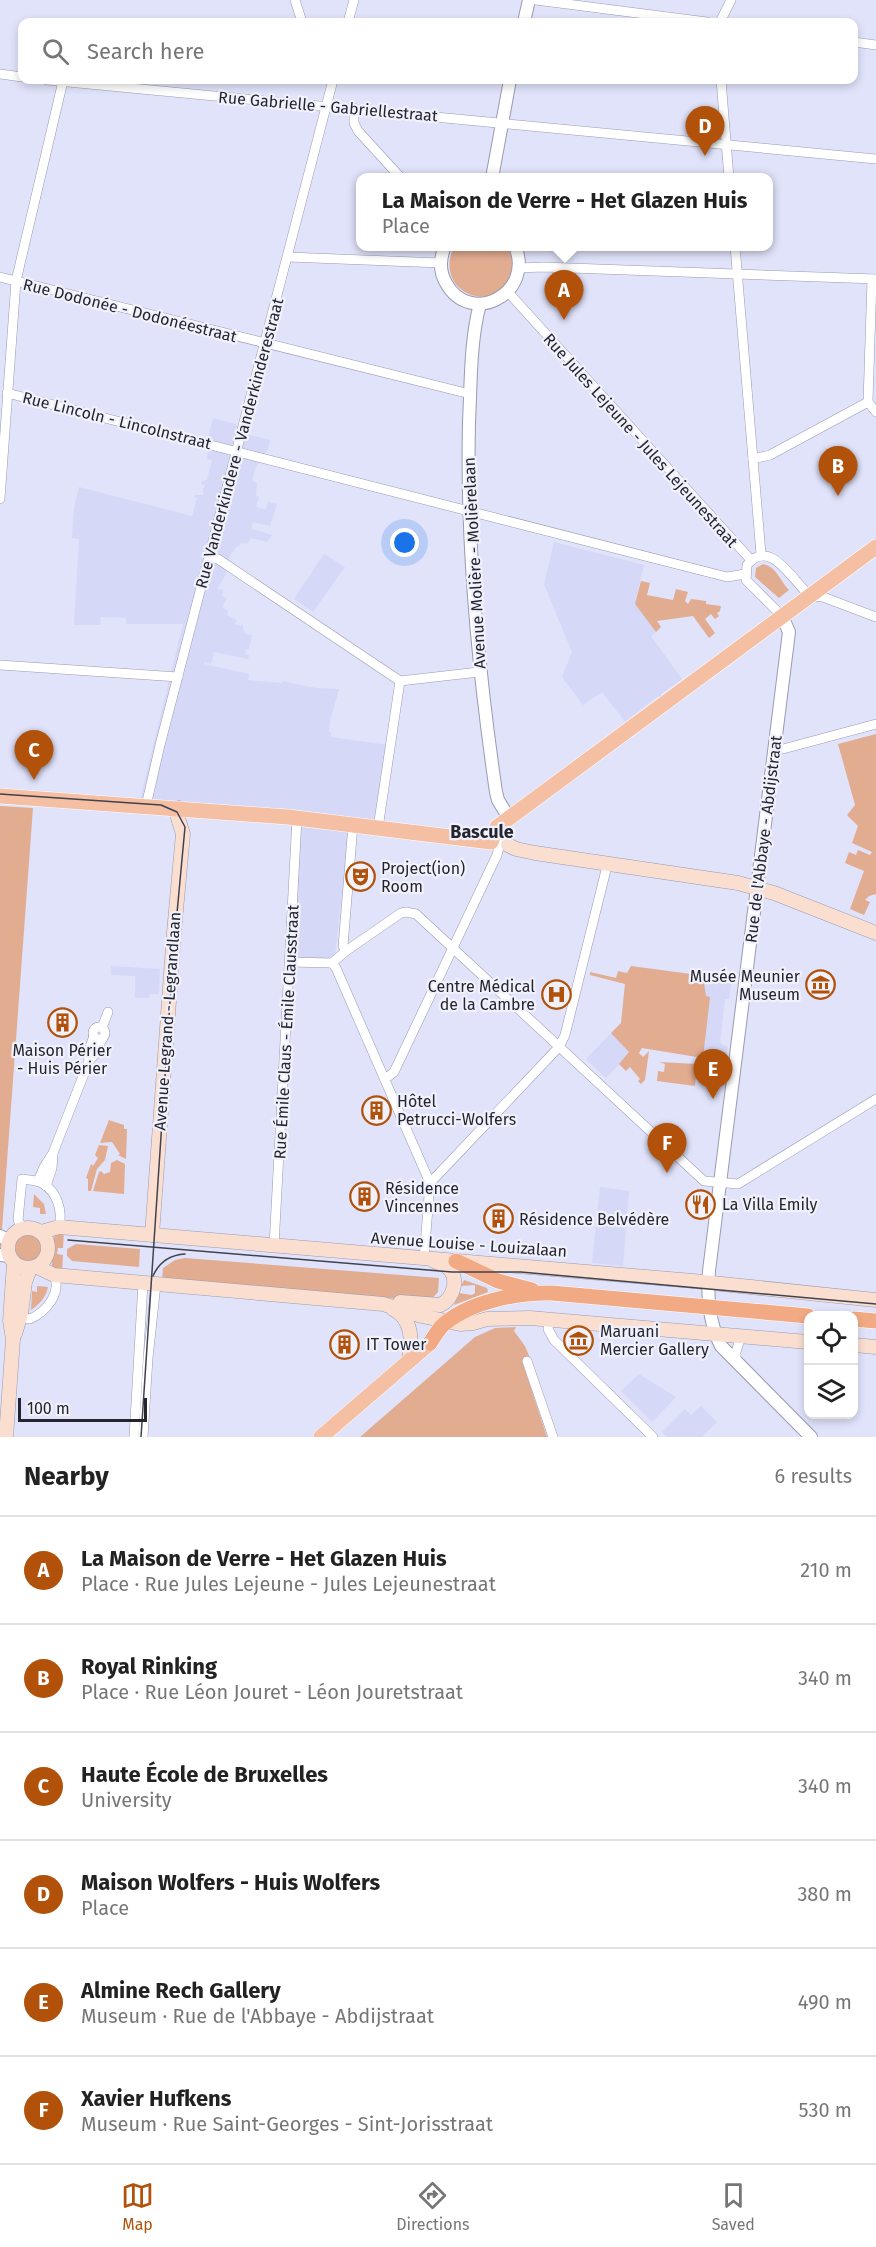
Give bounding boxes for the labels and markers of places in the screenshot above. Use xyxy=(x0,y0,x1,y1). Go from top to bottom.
pin: D xyxy=(686,106,724,156)
pin: A xyxy=(544,270,584,320)
pin: B xyxy=(818,446,858,496)
pin: C xyxy=(15,730,54,780)
place label: Project(ion) Room xyxy=(381,859,465,896)
theatre icon: Project(ion) Room xyxy=(344,861,376,893)
place label: Musée Meunier Museum xyxy=(690,967,801,1004)
museum icon: Musée Meunier Museum xyxy=(805,969,837,1001)
place label: Centre Médical de la Cambre xyxy=(428,977,535,1014)
hospital icon: Centre Médical de la Cambre xyxy=(540,979,572,1011)
building icon: Maison Périer - Huis Périer xyxy=(46,1006,78,1038)
place label: Maison Périer - Huis Périer xyxy=(12,1041,112,1078)
pin: E xyxy=(694,1050,732,1099)
place label: Hôtel Petrucci-Wolfers xyxy=(397,1092,516,1129)
building icon: Hôtel Petrucci-Wolfers xyxy=(360,1094,392,1126)
pin: F xyxy=(648,1124,686,1173)
place label: Résidence Vincennes xyxy=(385,1179,459,1216)
building icon: Résidence Vincennes xyxy=(348,1181,380,1213)
restaurant icon: La Villa Emily xyxy=(685,1188,717,1220)
place label: La Villa Emily xyxy=(722,1195,818,1214)
building icon: Résidence Belvédère xyxy=(482,1203,514,1235)
place label: Résidence Belvédère xyxy=(519,1210,669,1229)
place label: Maruani Mercier Gallery xyxy=(600,1322,709,1359)
museum icon: Maruani Mercier Gallery xyxy=(563,1324,595,1356)
building icon: IT Tower xyxy=(329,1328,361,1360)
place label: IT Tower xyxy=(366,1335,427,1354)

